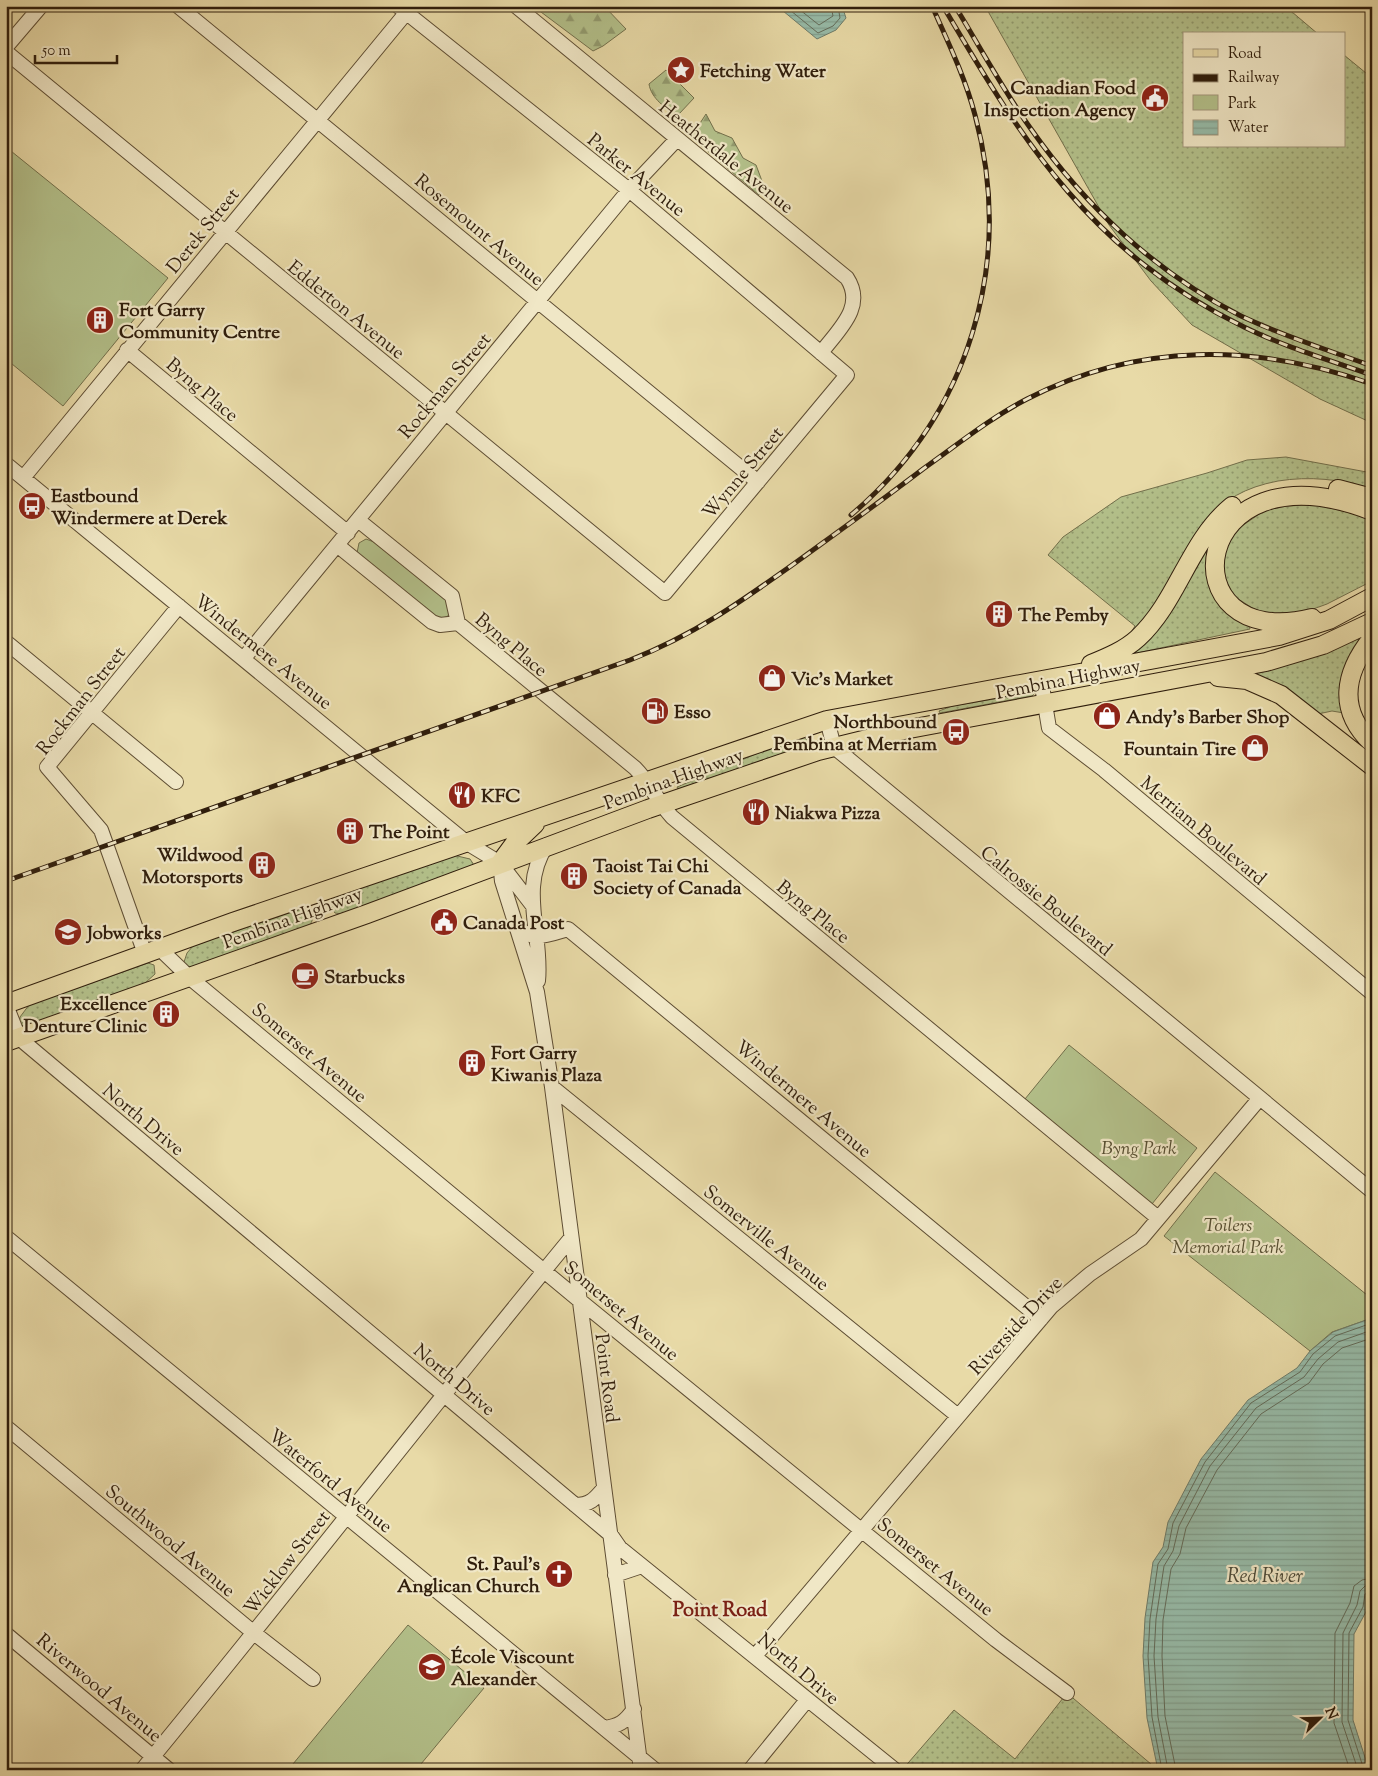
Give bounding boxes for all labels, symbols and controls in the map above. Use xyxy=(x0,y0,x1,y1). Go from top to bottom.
scale bar xyxy=(35,32,118,64)
legend xyxy=(1183,32,1346,148)
text: 50 m xyxy=(41,41,71,62)
text: Road xyxy=(1228,44,1262,65)
place icon: Fetching Water xyxy=(666,55,696,85)
place label: Fetching Water xyxy=(700,59,827,86)
text: Railway xyxy=(1228,68,1280,89)
place label: Canadian Food Inspection Agency xyxy=(984,76,1137,125)
public building icon: Canadian Food Inspection Agency xyxy=(1140,83,1170,113)
text: Park xyxy=(1228,94,1257,115)
street label: Heatherdale Avenue xyxy=(652,95,799,221)
text: Water xyxy=(1228,118,1269,139)
street label: Parker Avenue xyxy=(581,128,690,224)
street label: Rosemount Avenue xyxy=(408,169,549,293)
street label: Derek Street xyxy=(161,183,247,280)
street label: Edderton Avenue xyxy=(281,255,410,367)
place label: Fort Garry Community Centre xyxy=(119,298,280,347)
building icon: Fort Garry Community Centre xyxy=(85,305,115,335)
street label: Rockman Street xyxy=(393,327,499,446)
street label: Byng Place xyxy=(159,352,244,430)
street label: Wynne Street xyxy=(697,421,791,526)
place label: Eastbound Windermere at Derek xyxy=(51,484,228,533)
bus stop icon: Eastbound Windermere at Derek xyxy=(17,491,47,521)
street label: Windermere Avenue xyxy=(188,589,337,717)
building icon: The Pemby xyxy=(984,599,1014,629)
place label: The Pemby xyxy=(1018,603,1109,630)
street label: Byng Place xyxy=(468,607,553,685)
street label: Rockman Street xyxy=(31,641,133,762)
street label: Pembina Highway xyxy=(994,653,1144,708)
shop icon: Vic’s Market xyxy=(757,663,787,693)
place label: Vic’s Market xyxy=(791,667,893,694)
fuel station icon: Esso xyxy=(640,696,670,726)
place label: Esso xyxy=(674,700,711,727)
shop icon: Andy's Barber Shop xyxy=(1092,701,1122,731)
place label: Andy's Barber Shop xyxy=(1126,705,1290,732)
place label: Northbound Pembina at Merriam xyxy=(774,710,937,759)
bus stop icon: Northbound Pembina at Merriam xyxy=(941,717,971,747)
shop icon: Fountain Tire xyxy=(1240,733,1270,763)
place label: Fountain Tire xyxy=(1124,737,1236,764)
street label: Pembina Highway xyxy=(600,742,748,818)
street label: Merriam Boulevard xyxy=(1133,771,1272,893)
restaurant icon: KFC xyxy=(447,780,477,810)
place label: KFC xyxy=(481,784,521,811)
restaurant icon: Niakwa Pizza xyxy=(741,797,771,827)
place label: Niakwa Pizza xyxy=(775,801,880,828)
building icon: The Point xyxy=(335,816,365,846)
place label: The Point xyxy=(369,820,450,847)
street label: Calrossie Boulevard xyxy=(974,840,1117,964)
place label: Wildwood Motorsports xyxy=(142,843,244,892)
building icon: Wildwood Motorsports xyxy=(247,850,277,880)
place label: Taoist Tai Chi Society of Canada xyxy=(593,854,742,903)
building icon: Taoist Tai Chi Society of Canada xyxy=(559,861,589,891)
street label: Byng Place xyxy=(770,875,855,951)
street label: Pembina Highway xyxy=(219,881,367,957)
public building icon: Canada Post xyxy=(429,907,459,937)
place label: Canada Post xyxy=(463,911,565,938)
school or university icon: Jobworks xyxy=(53,917,83,947)
place label: Jobworks xyxy=(85,921,162,948)
cafe icon: Starbucks xyxy=(290,961,320,991)
place label: Starbucks xyxy=(324,965,405,992)
place label: Excellence Denture Clinic xyxy=(23,992,147,1041)
street label: Somerset Avenue xyxy=(245,997,372,1110)
building icon: Excellence Denture Clinic xyxy=(151,999,181,1029)
street label: Windermere Avenue xyxy=(728,1035,877,1165)
place label: Fort Garry Kiwanis Plaza xyxy=(491,1041,602,1090)
building icon: Fort Garry Kiwanis Plaza xyxy=(457,1048,487,1078)
street label: North Drive xyxy=(95,1078,189,1163)
park label: Byng Park xyxy=(1101,1136,1177,1163)
street label: Somerville Avenue xyxy=(697,1180,834,1298)
park label: Toilers Memorial Park xyxy=(1172,1213,1284,1262)
street label: Somerset Avenue xyxy=(557,1255,684,1368)
street label: Riverside Drive xyxy=(964,1271,1070,1382)
street label: Point Road xyxy=(587,1332,624,1425)
street label: North Drive xyxy=(406,1338,500,1423)
street label: Waterford Avenue xyxy=(261,1423,397,1541)
street label: Southwood Avenue xyxy=(98,1479,241,1605)
street label: Wicklow Street xyxy=(238,1505,338,1622)
street label: Somerset Avenue xyxy=(870,1512,999,1624)
place label: St. Paul's Anglican Church xyxy=(397,1552,541,1601)
church icon: St. Paul's Anglican Church xyxy=(544,1559,574,1589)
water label: Red River xyxy=(1227,1563,1303,1592)
district label: Point Road xyxy=(673,1597,768,1626)
street label: North Drive xyxy=(750,1627,844,1712)
street label: Riverwood Avenue xyxy=(30,1628,167,1750)
place label: École Viscount Alexander xyxy=(451,1645,574,1694)
school or university icon: École Viscount Alexander xyxy=(417,1652,447,1682)
north arrow xyxy=(1296,1694,1346,1744)
text: N xyxy=(1319,1705,1342,1723)

